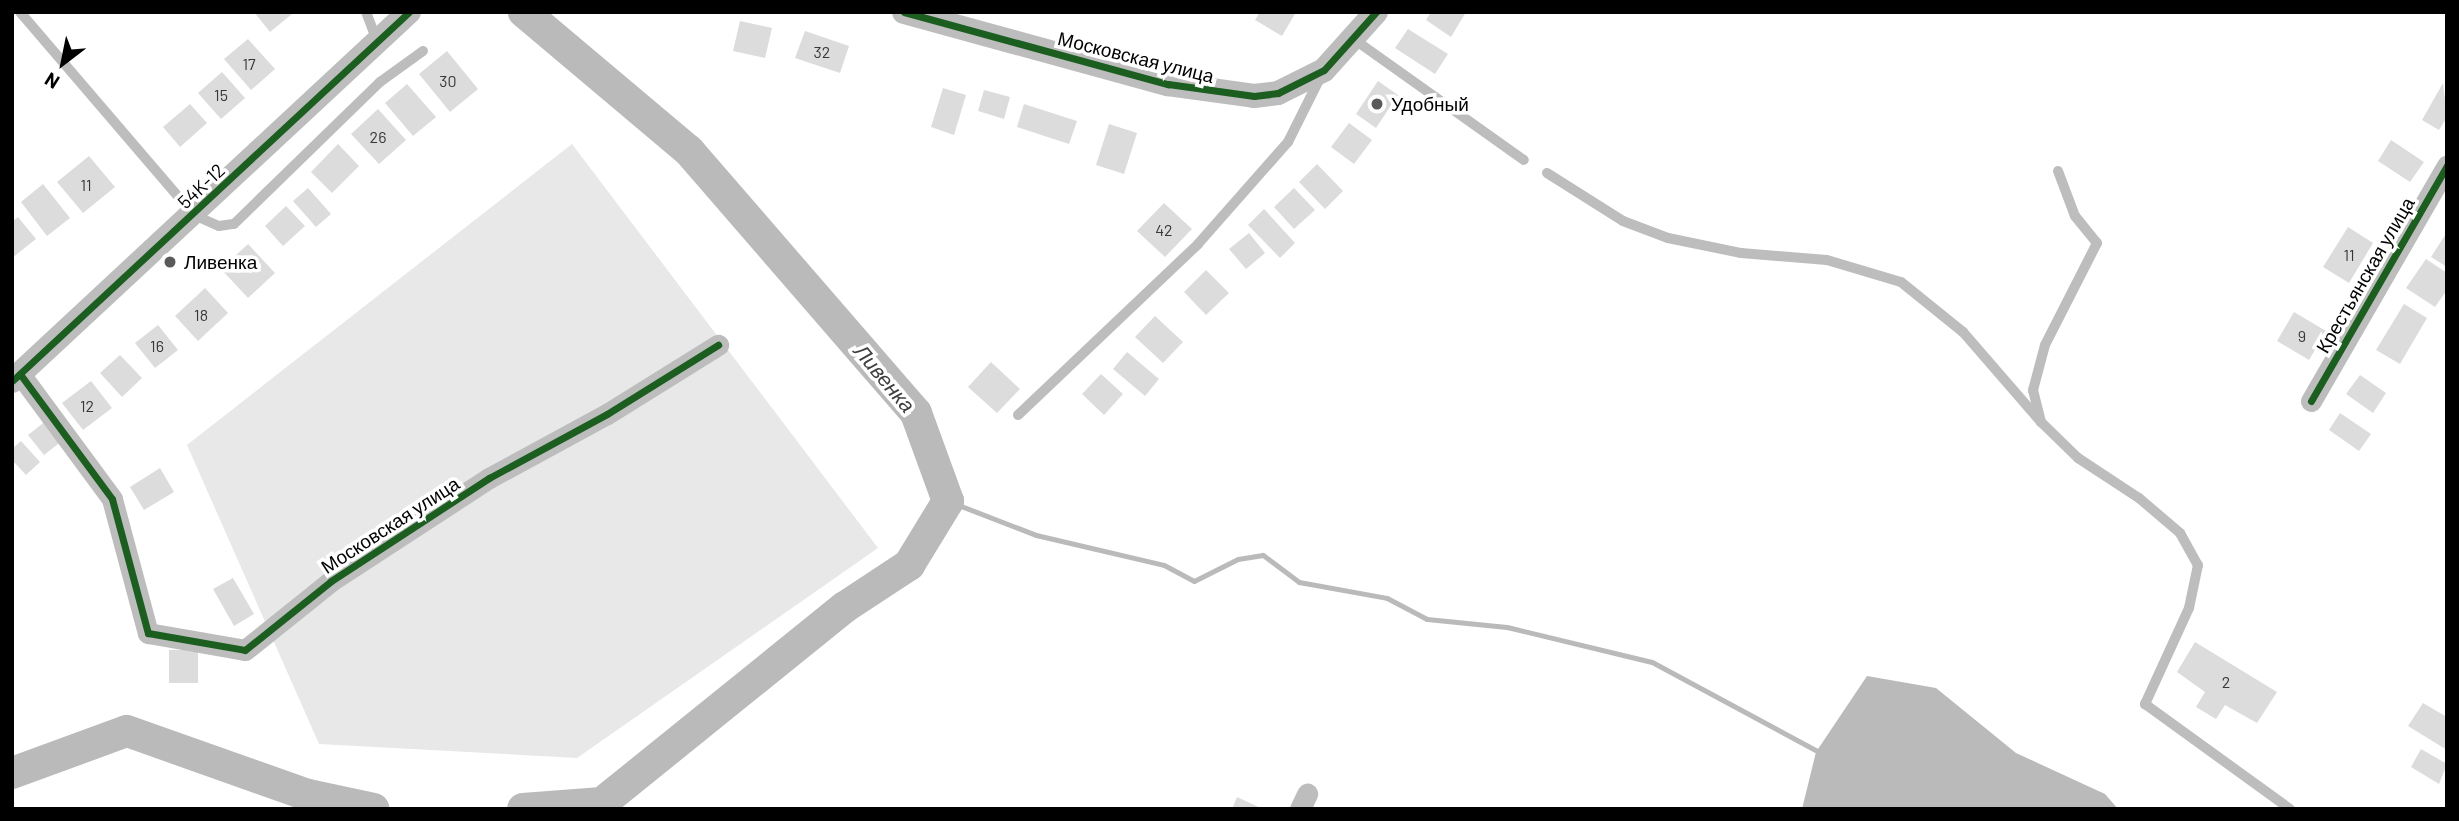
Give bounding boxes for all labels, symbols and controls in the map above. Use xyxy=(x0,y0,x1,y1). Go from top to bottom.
street label: Московская улица xyxy=(1056,27,1216,87)
north arrow xyxy=(28,28,98,98)
house number: 32 xyxy=(814,42,830,62)
house number: 17 xyxy=(242,54,256,74)
text: N xyxy=(40,68,63,94)
house number: 30 xyxy=(439,71,457,91)
house number: 15 xyxy=(214,85,228,105)
place label: Удобный xyxy=(1391,93,1469,115)
marker: Удобный xyxy=(1369,96,1385,112)
house number: 26 xyxy=(370,127,386,147)
street label: 54K-12 xyxy=(173,159,229,213)
house number: 11 xyxy=(80,175,92,195)
street label: Крестьянская улица xyxy=(2311,193,2419,357)
house number: 42 xyxy=(1155,220,1173,240)
house number: 11 xyxy=(2343,245,2355,265)
place label: Ливенка xyxy=(184,251,257,273)
marker: Ливенка xyxy=(162,254,178,270)
house number: 18 xyxy=(194,305,208,325)
house number: 9 xyxy=(2298,326,2306,346)
house number: 16 xyxy=(150,336,164,356)
water label: Ливенка xyxy=(849,339,921,417)
house number: 12 xyxy=(80,396,94,416)
street label: Московская улица xyxy=(317,472,463,578)
house number: 2 xyxy=(2222,672,2230,692)

